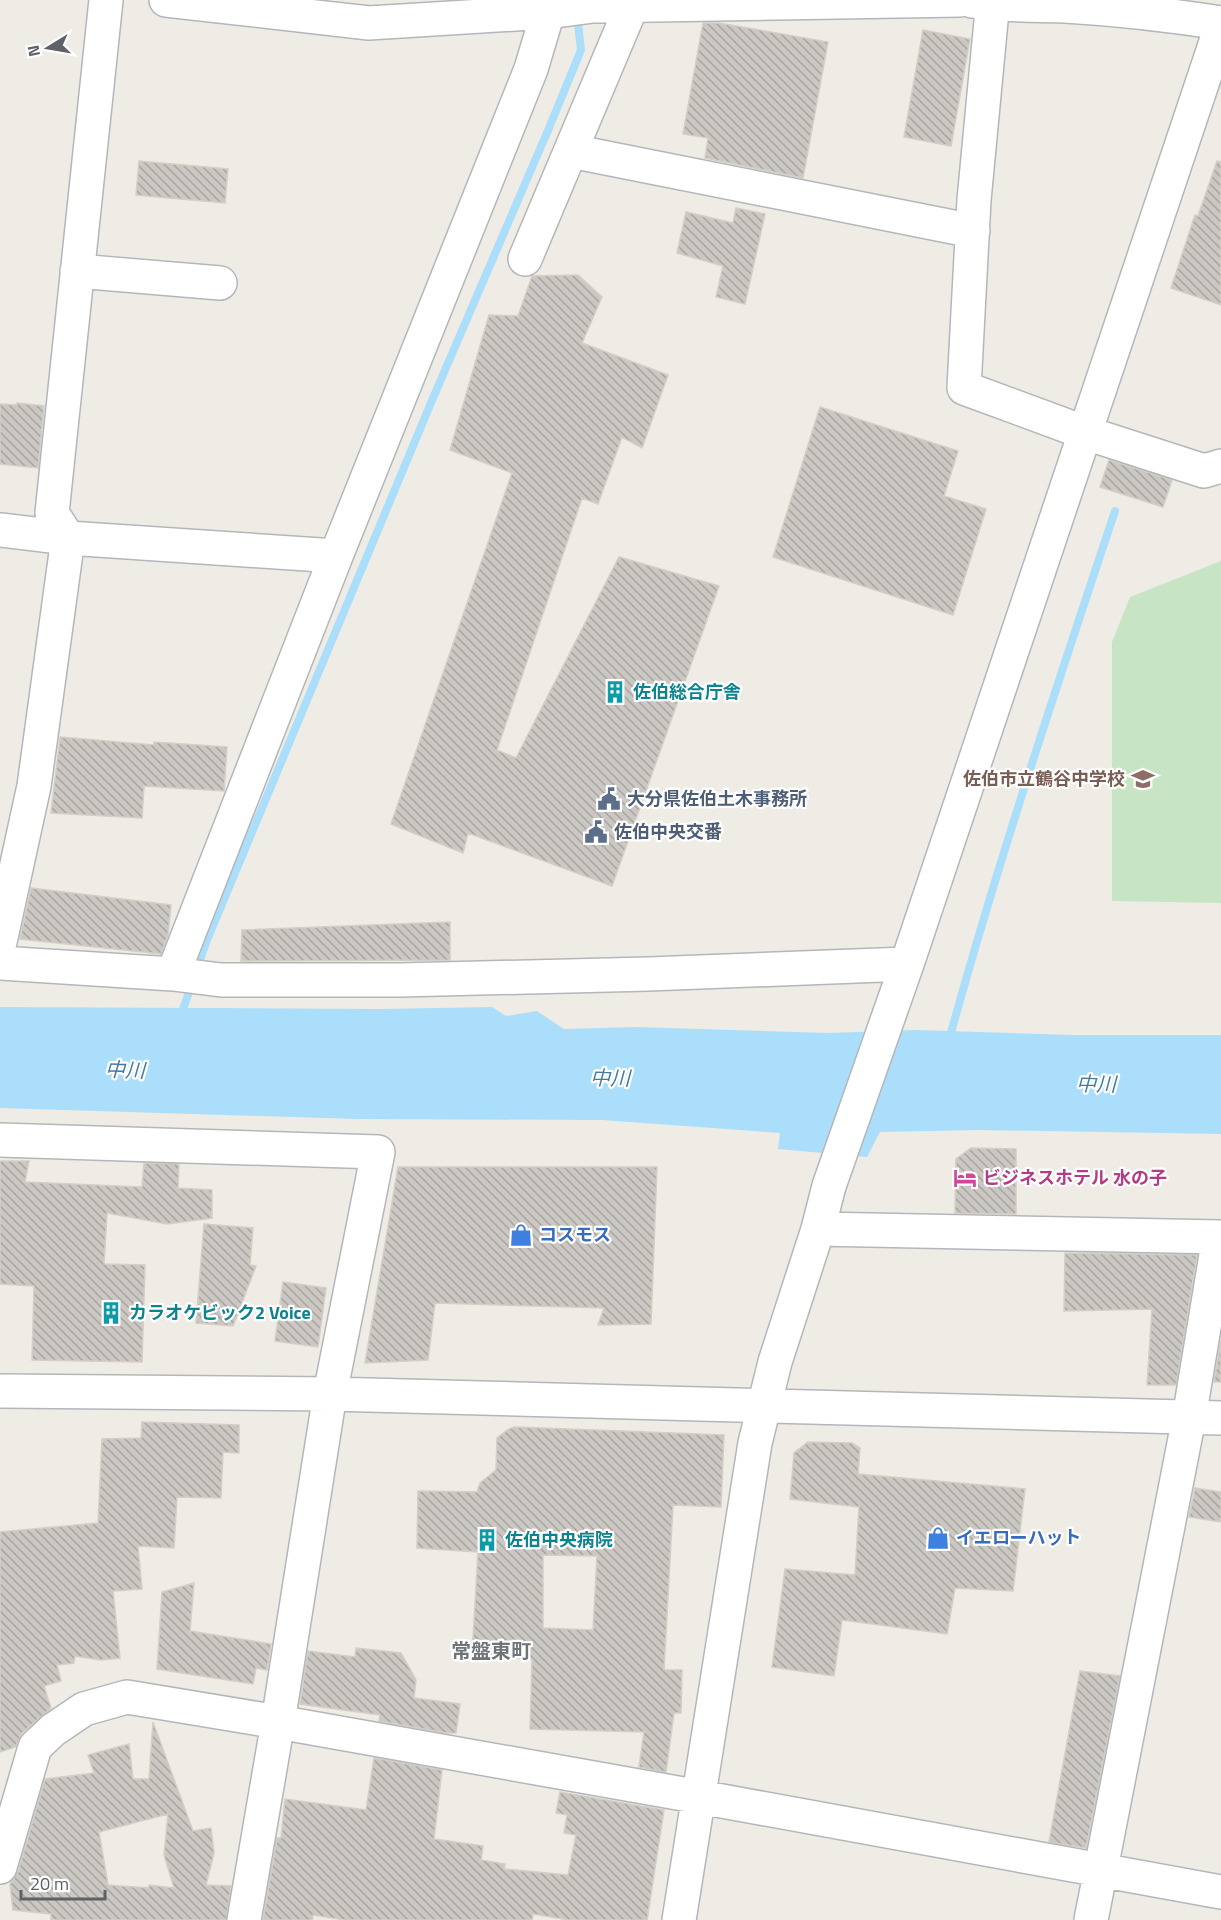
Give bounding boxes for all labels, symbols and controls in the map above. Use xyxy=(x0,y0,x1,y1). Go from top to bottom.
north arrow xyxy=(18,18,78,78)
text: N xyxy=(20,43,46,59)
place label: 佐伯総合庁舎 xyxy=(633,678,741,705)
building icon: 佐伯総合庁舎 xyxy=(602,679,628,705)
place label: 佐伯市立鶴谷中学校 xyxy=(963,765,1125,792)
school or university icon: 佐伯市立鶴谷中学校 xyxy=(1130,766,1156,792)
place label: 大分県佐伯土木事務所 xyxy=(627,785,807,812)
public building icon: 大分県佐伯土木事務所 xyxy=(596,786,622,812)
place label: 佐伯中央交番 xyxy=(614,818,722,845)
public building icon: 佐伯中央交番 xyxy=(583,819,609,845)
water label: 中川 xyxy=(104,1053,148,1086)
water label: 中川 xyxy=(590,1062,632,1093)
water label: 中川 xyxy=(1076,1068,1118,1099)
place label: ビジネスホテル 水の子 xyxy=(983,1164,1167,1191)
hotel icon: ビジネスホテル 水の子 xyxy=(952,1165,978,1191)
place label: コスモス xyxy=(539,1221,611,1248)
shop icon: コスモス xyxy=(508,1222,534,1248)
place label: カラオケビック2 Voice xyxy=(129,1299,311,1326)
building icon: カラオケビック2 Voice xyxy=(98,1300,124,1326)
place label: イエローハット xyxy=(956,1524,1081,1551)
shop icon: イエローハット xyxy=(925,1525,951,1551)
place label: 佐伯中央病院 xyxy=(505,1526,613,1553)
building icon: 佐伯中央病院 xyxy=(474,1527,500,1553)
district label: 常盤東町 xyxy=(451,1635,531,1666)
scale bar xyxy=(21,1863,105,1901)
text: 20 m xyxy=(30,1870,69,1897)

